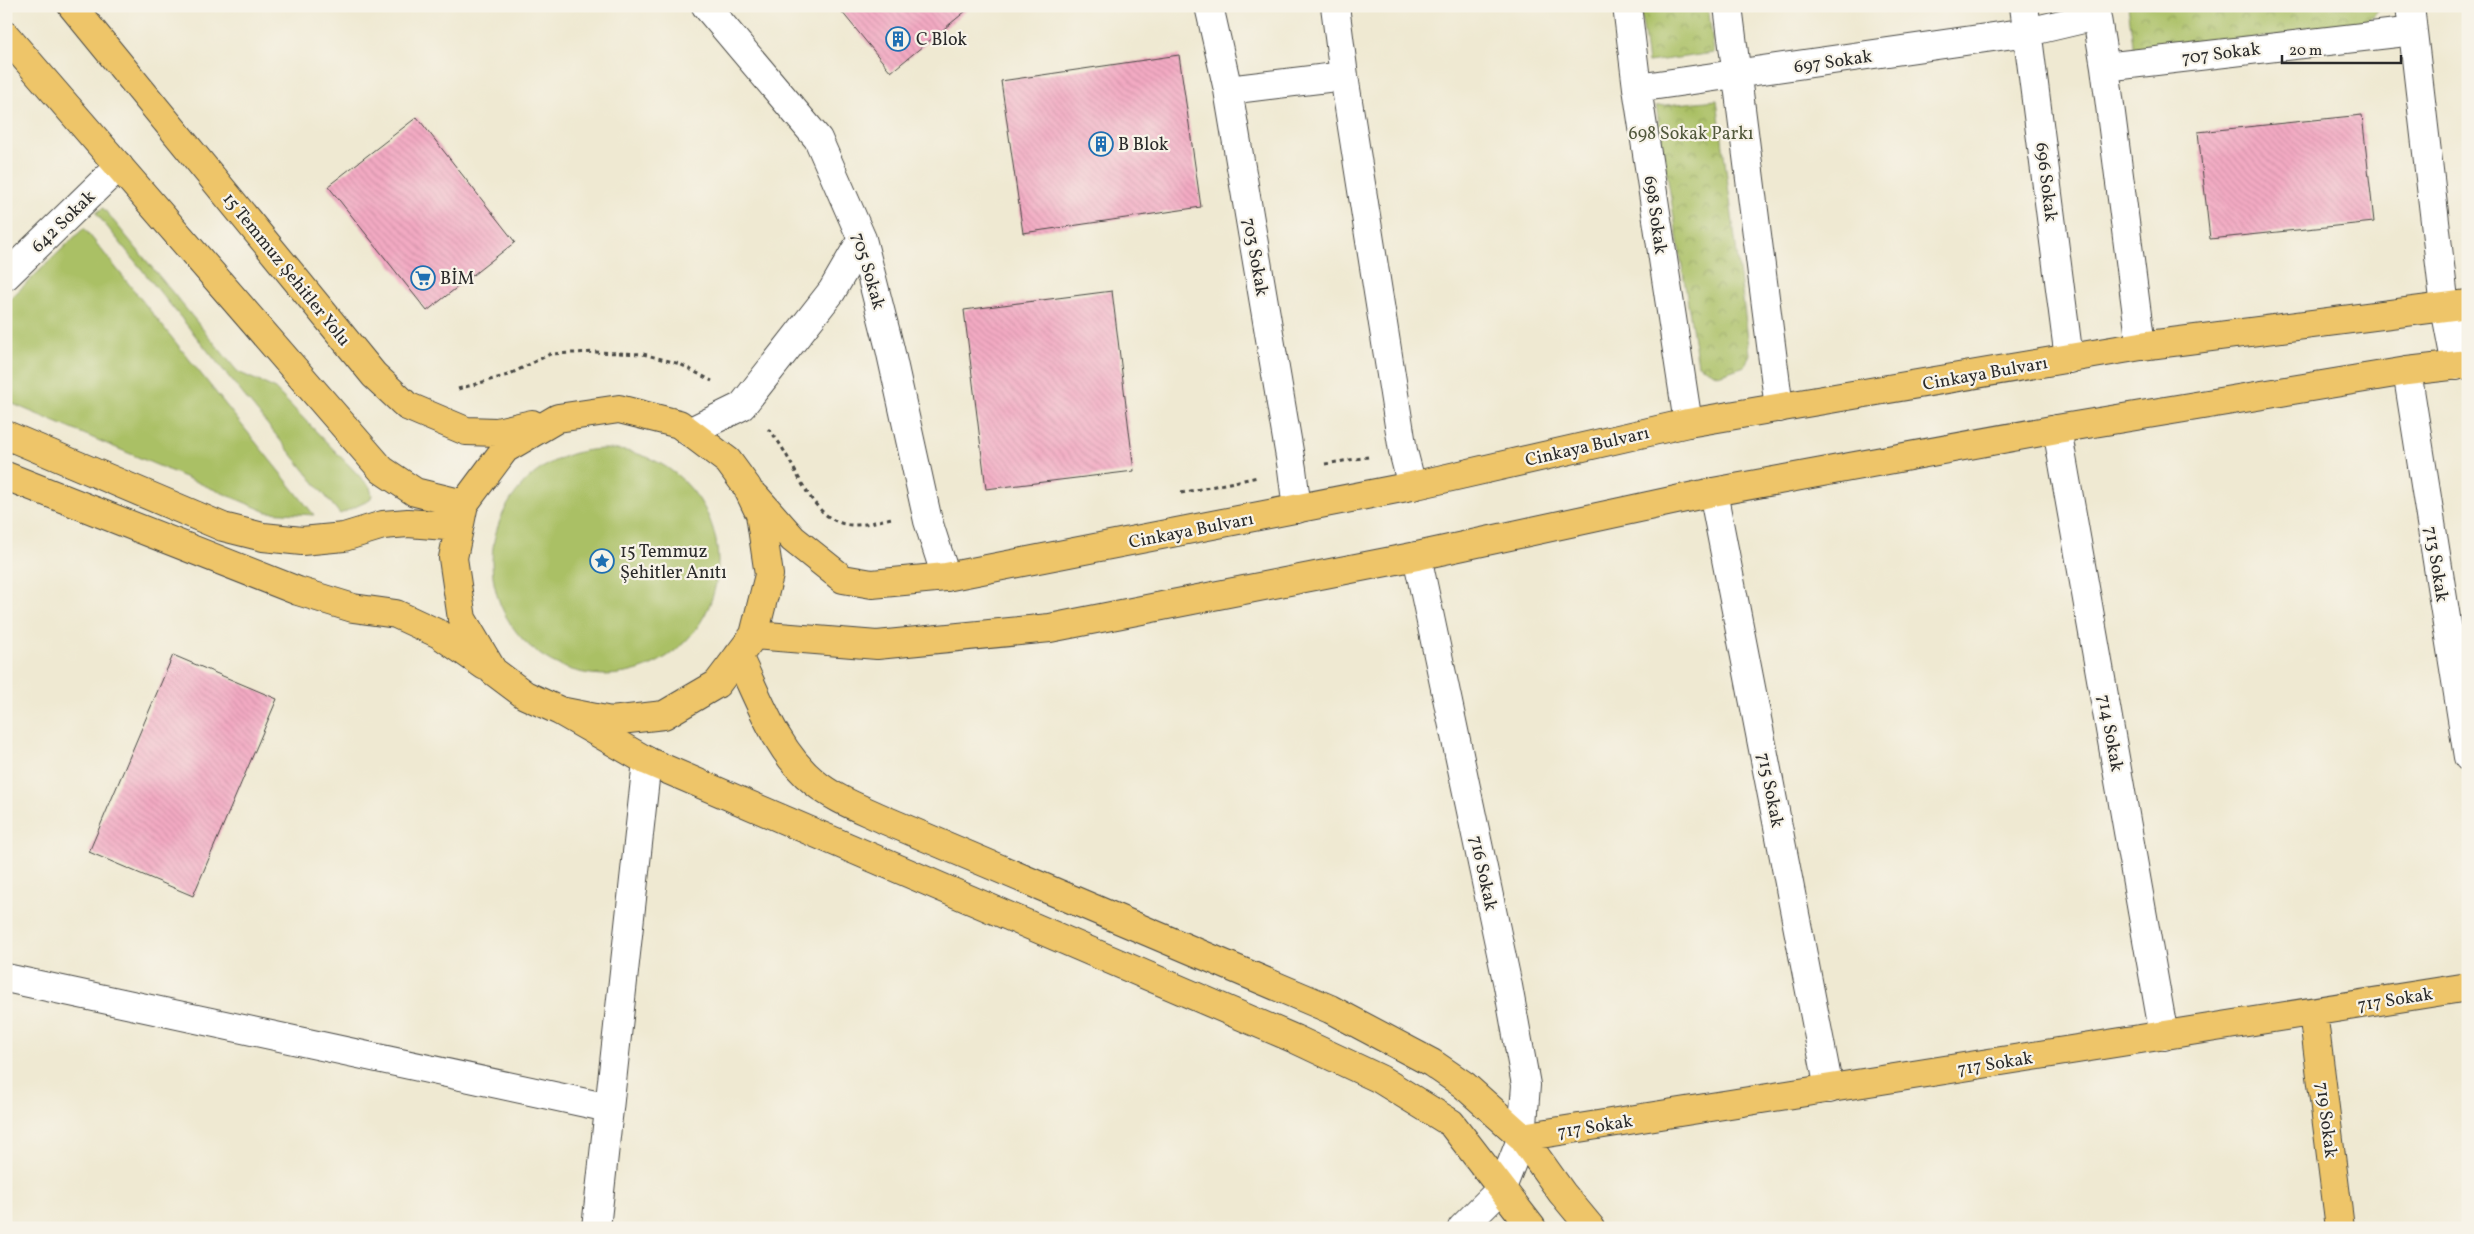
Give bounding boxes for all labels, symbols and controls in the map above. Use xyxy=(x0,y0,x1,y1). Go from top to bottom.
building icon: C Blok xyxy=(885,26,911,52)
place label: C Blok xyxy=(916,28,967,53)
scale bar xyxy=(2282,32,2400,64)
street label: 707 Sokak xyxy=(2180,37,2262,72)
text: 20 m xyxy=(2289,41,2322,62)
street label: 697 Sokak xyxy=(1793,45,1874,80)
park label: 698 Sokak Parkı xyxy=(1629,122,1753,147)
building icon: B Blok xyxy=(1088,131,1114,157)
place label: B Blok xyxy=(1118,133,1169,158)
street label: 696 Sokak xyxy=(2028,141,2063,223)
street label: 698 Sokak xyxy=(1637,174,1672,256)
street label: 642 Sokak xyxy=(26,185,102,259)
street label: 15 Temmuz Şehitler Yolu xyxy=(216,188,356,352)
street label: 703 Sokak xyxy=(1235,216,1274,299)
street label: 705 Sokak xyxy=(845,230,890,313)
supermarket icon: BİM xyxy=(410,265,436,291)
place label: BİM xyxy=(440,267,475,292)
street label: Cinkaya Bulvarı xyxy=(1921,351,2050,398)
street label: Cinkaya Bulvarı xyxy=(1523,421,1652,474)
street label: Cinkaya Bulvarı xyxy=(1127,507,1256,556)
street label: 713 Sokak xyxy=(2417,525,2454,604)
place label: 15 Temmuz Şehitler Anıtı xyxy=(620,540,727,586)
place icon: 15 Temmuz Şehitler Anıtı xyxy=(589,548,615,574)
street label: 714 Sokak xyxy=(2090,693,2129,774)
street label: 715 Sokak xyxy=(1750,751,1789,830)
street label: 716 Sokak xyxy=(1462,833,1503,913)
street label: 717 Sokak xyxy=(2356,982,2435,1019)
street label: 717 Sokak xyxy=(1956,1046,2035,1083)
street label: 719 Sokak xyxy=(2308,1081,2343,1160)
street label: 717 Sokak xyxy=(1556,1109,1635,1146)

